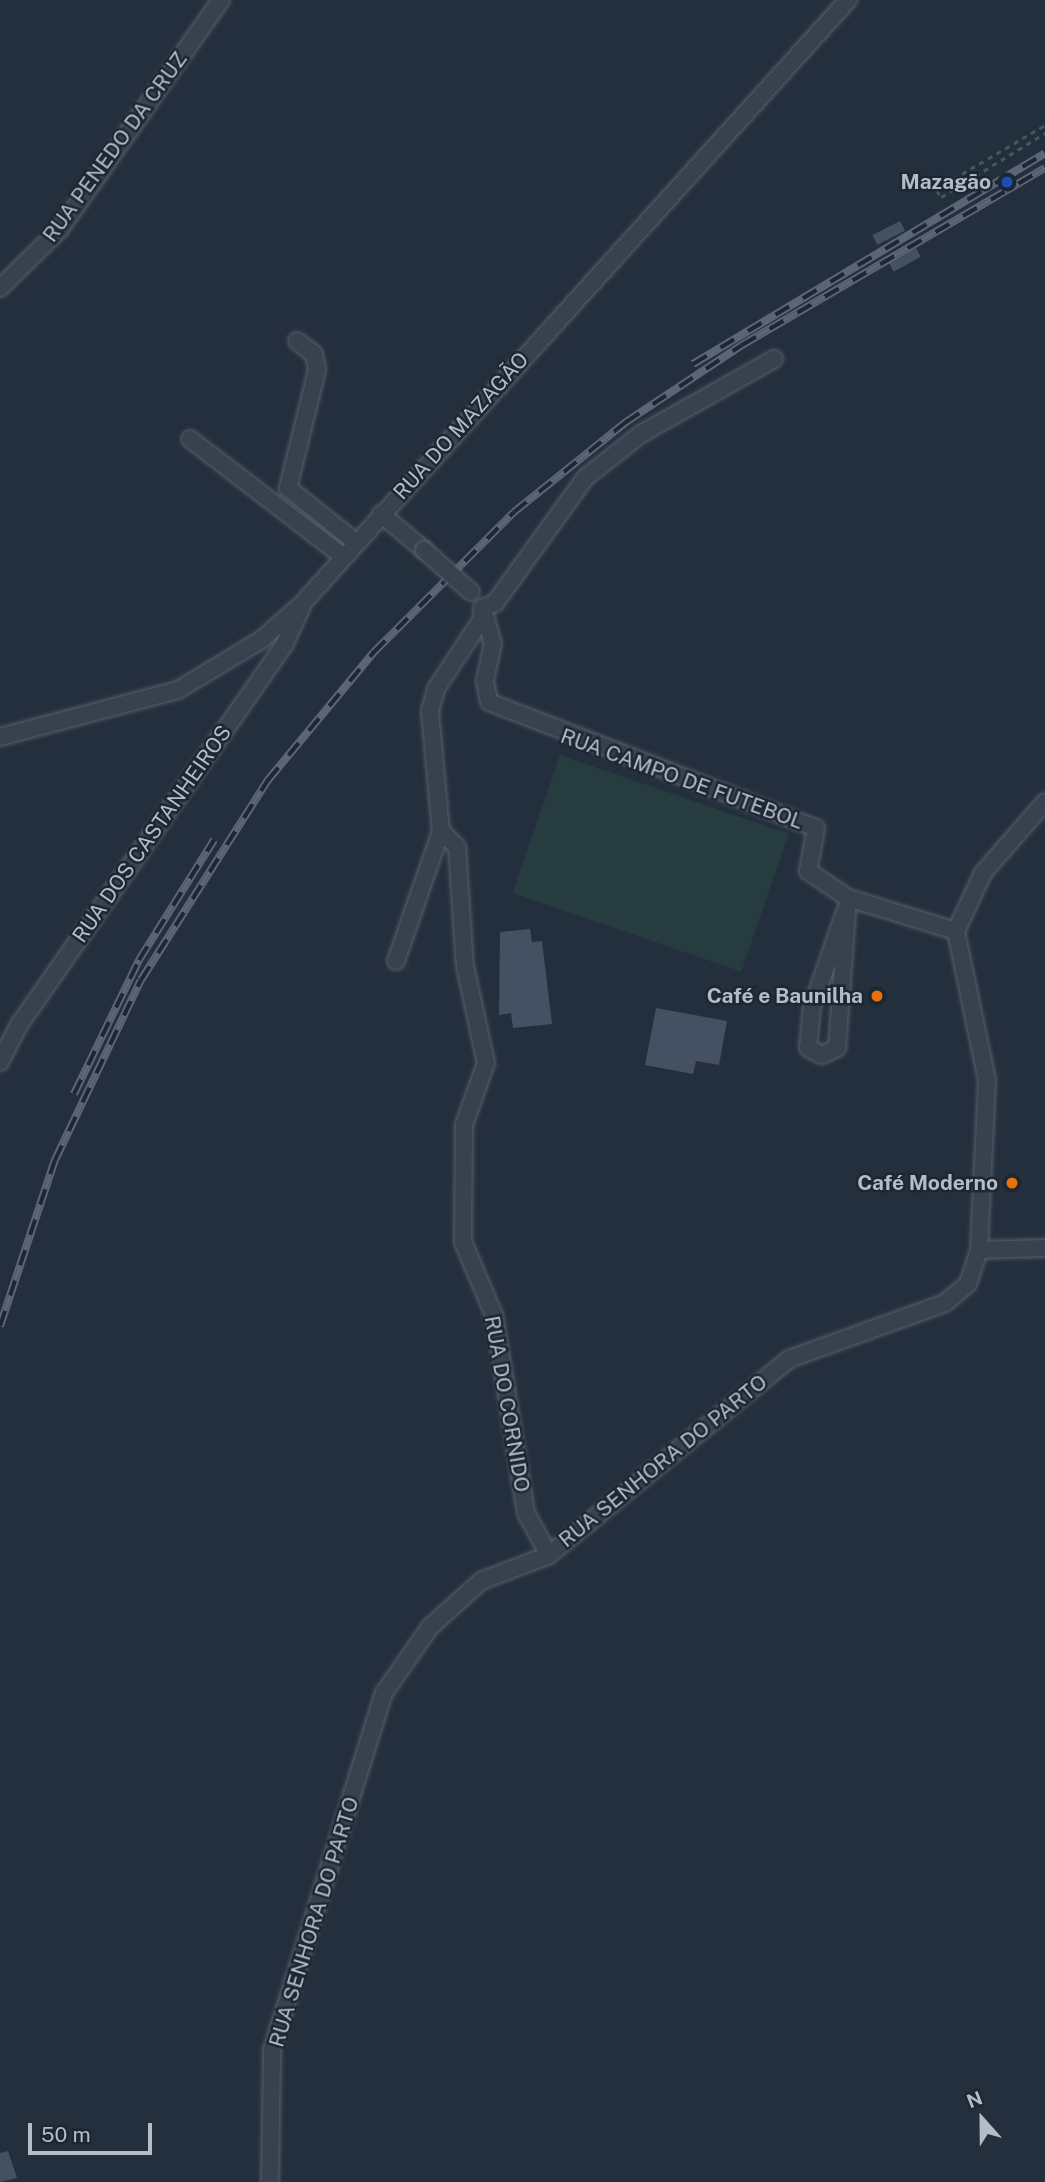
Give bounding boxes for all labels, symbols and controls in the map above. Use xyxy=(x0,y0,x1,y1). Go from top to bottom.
street label: RUA PENEDO DA CRUZ xyxy=(38,47,192,247)
place label: Mazagão xyxy=(901,169,991,195)
marker: Mazagão xyxy=(997,172,1017,192)
street label: RUA DO MAZAGÃO xyxy=(388,347,534,505)
street label: RUA DOS CASTANHEIROS xyxy=(67,721,237,947)
street label: RUA CAMPO DE FUTEBOL xyxy=(557,723,807,835)
place label: Café e Baunilha xyxy=(707,983,863,1009)
marker: Café e Baunilha xyxy=(869,988,885,1004)
place label: Café Moderno xyxy=(857,1170,998,1196)
marker: Café Moderno xyxy=(1004,1175,1020,1191)
street label: RUA DO CORNIDO xyxy=(479,1314,535,1494)
street label: RUA SENHORA DO PARTO xyxy=(554,1369,772,1553)
street label: RUA SENHORA DO PARTO xyxy=(264,1794,364,2050)
north arrow xyxy=(947,2084,1017,2154)
text: N xyxy=(964,2086,985,2112)
scale bar xyxy=(32,2108,156,2152)
text: 50 m xyxy=(41,2122,91,2147)

